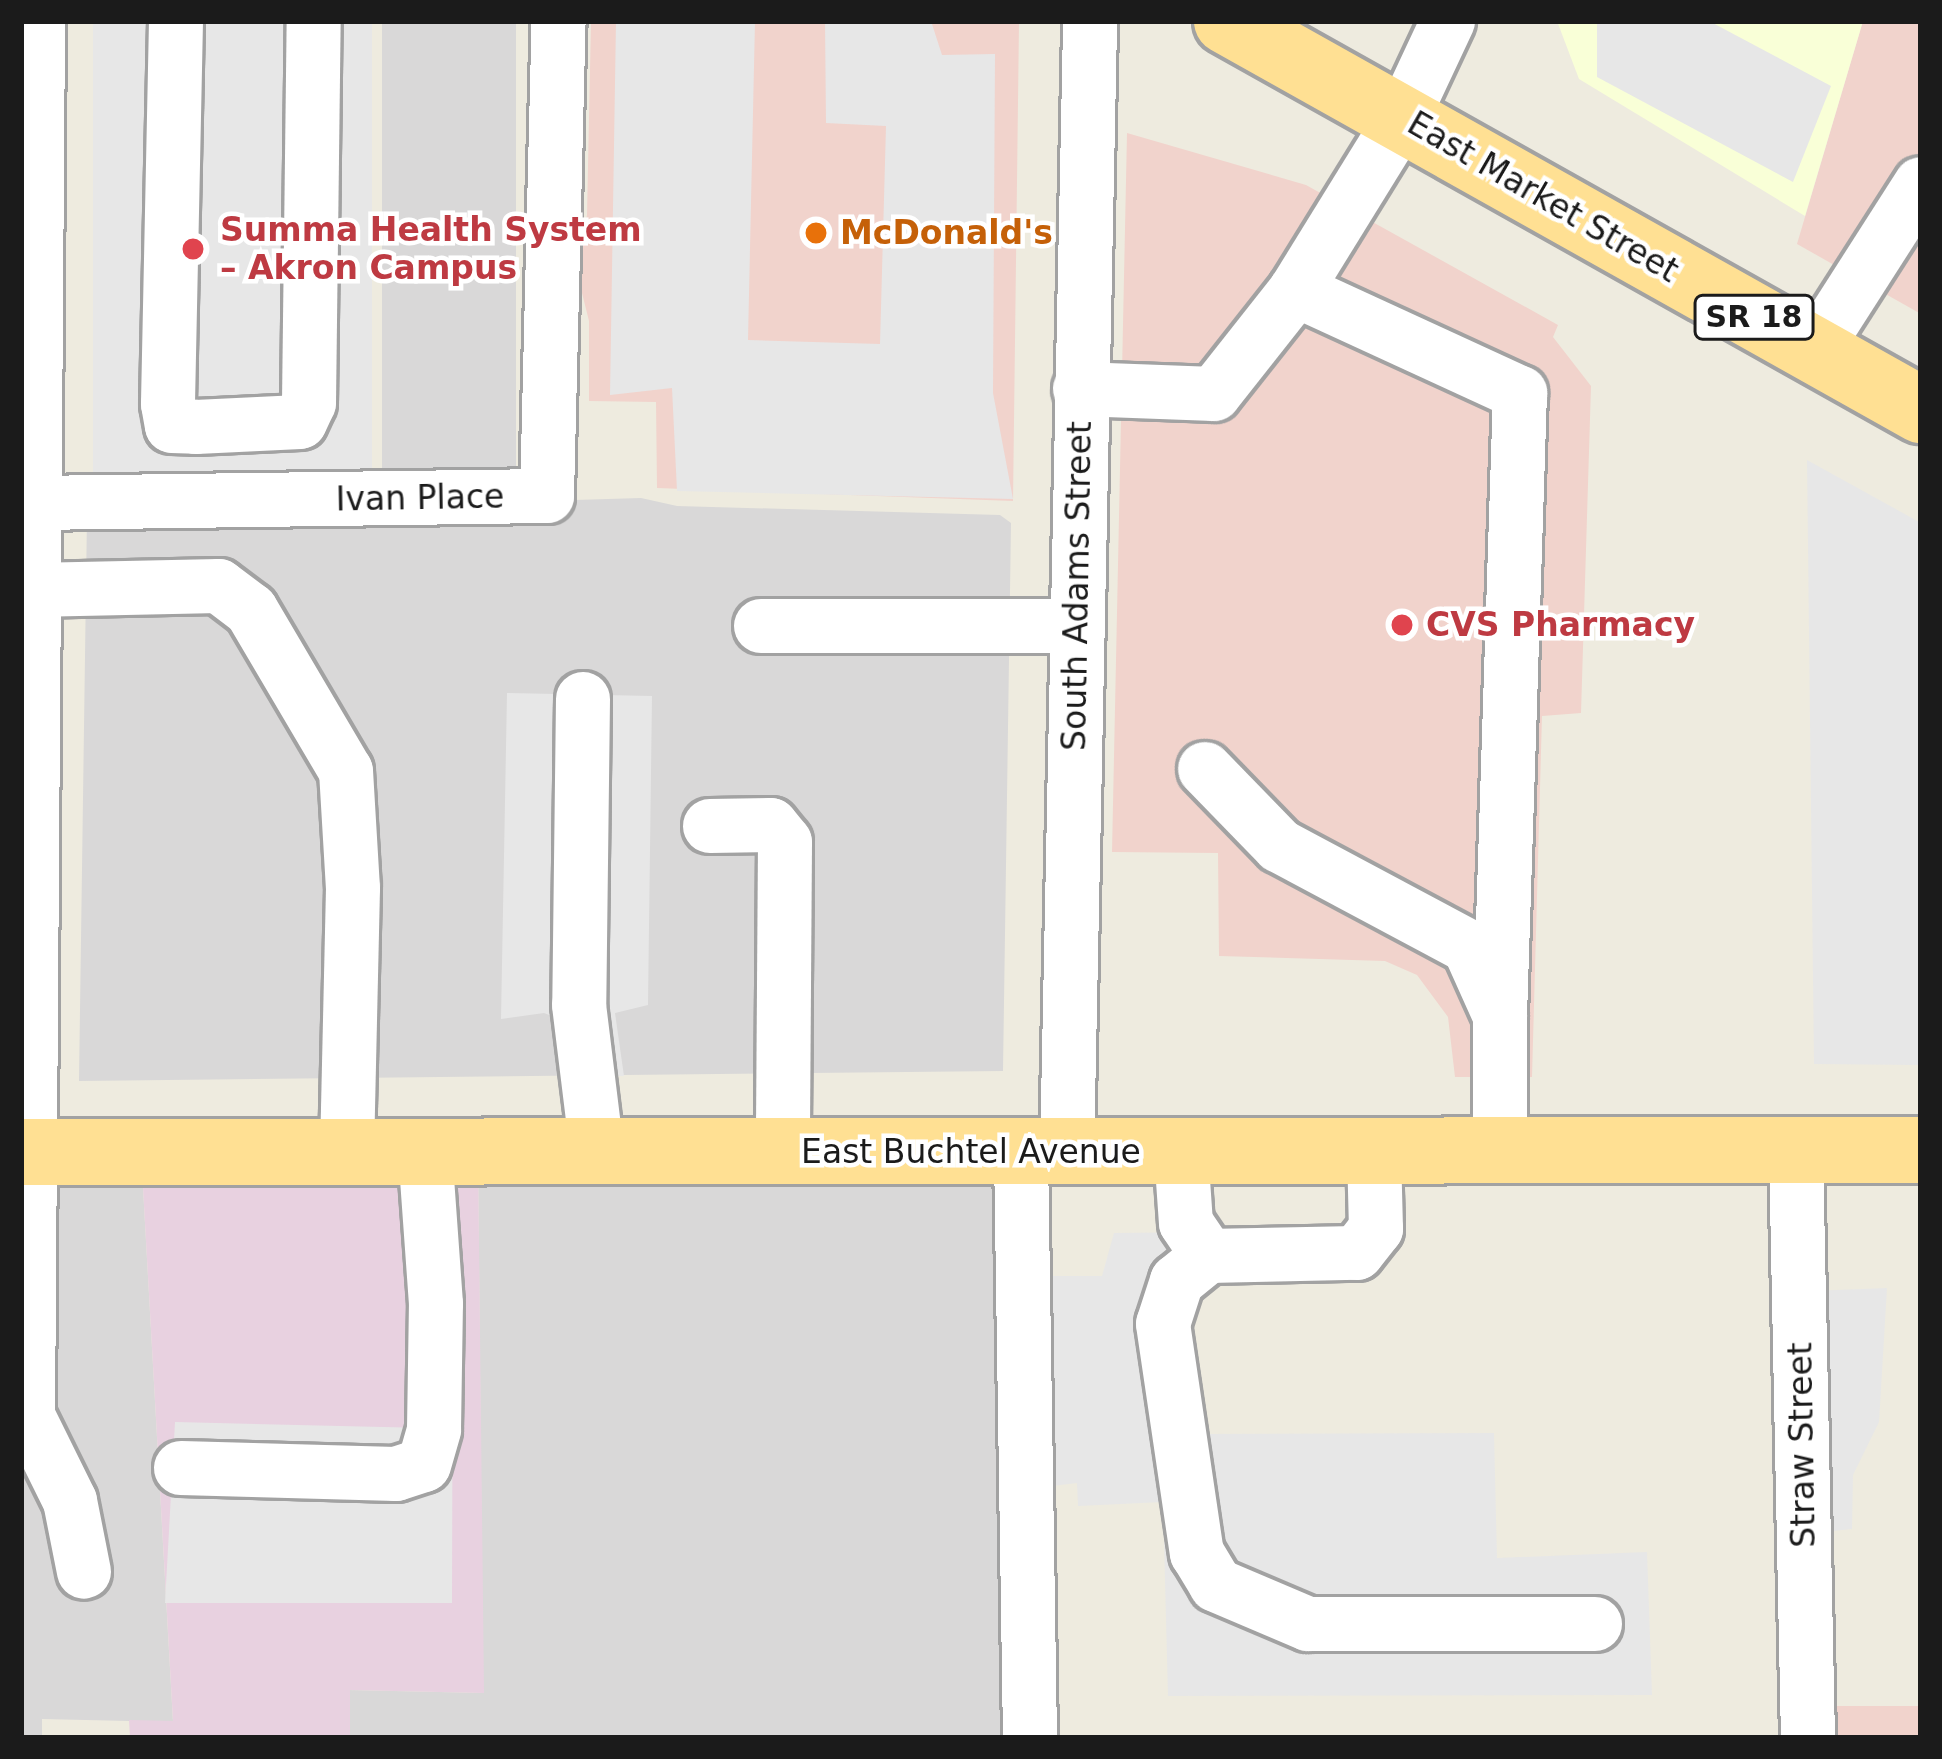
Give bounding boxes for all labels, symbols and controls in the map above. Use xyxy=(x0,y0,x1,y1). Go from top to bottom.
street label: East Market Street xyxy=(1401,103,1685,291)
place label: Summa Health System – Akron Campus xyxy=(220,210,642,288)
place label: McDonald's xyxy=(840,213,1053,253)
marker: McDonald's xyxy=(803,220,829,246)
marker: Summa Health System – Akron Campus xyxy=(177,233,209,265)
road number: SR 18 xyxy=(1691,293,1817,341)
street label: South Adams Street xyxy=(1054,421,1100,751)
street label: Ivan Place xyxy=(335,477,505,519)
place label: CVS Pharmacy xyxy=(1426,605,1695,645)
marker: CVS Pharmacy xyxy=(1389,612,1415,638)
street label: East Buchtel Avenue xyxy=(801,1132,1141,1172)
street label: Straw Street xyxy=(1780,1342,1824,1548)

